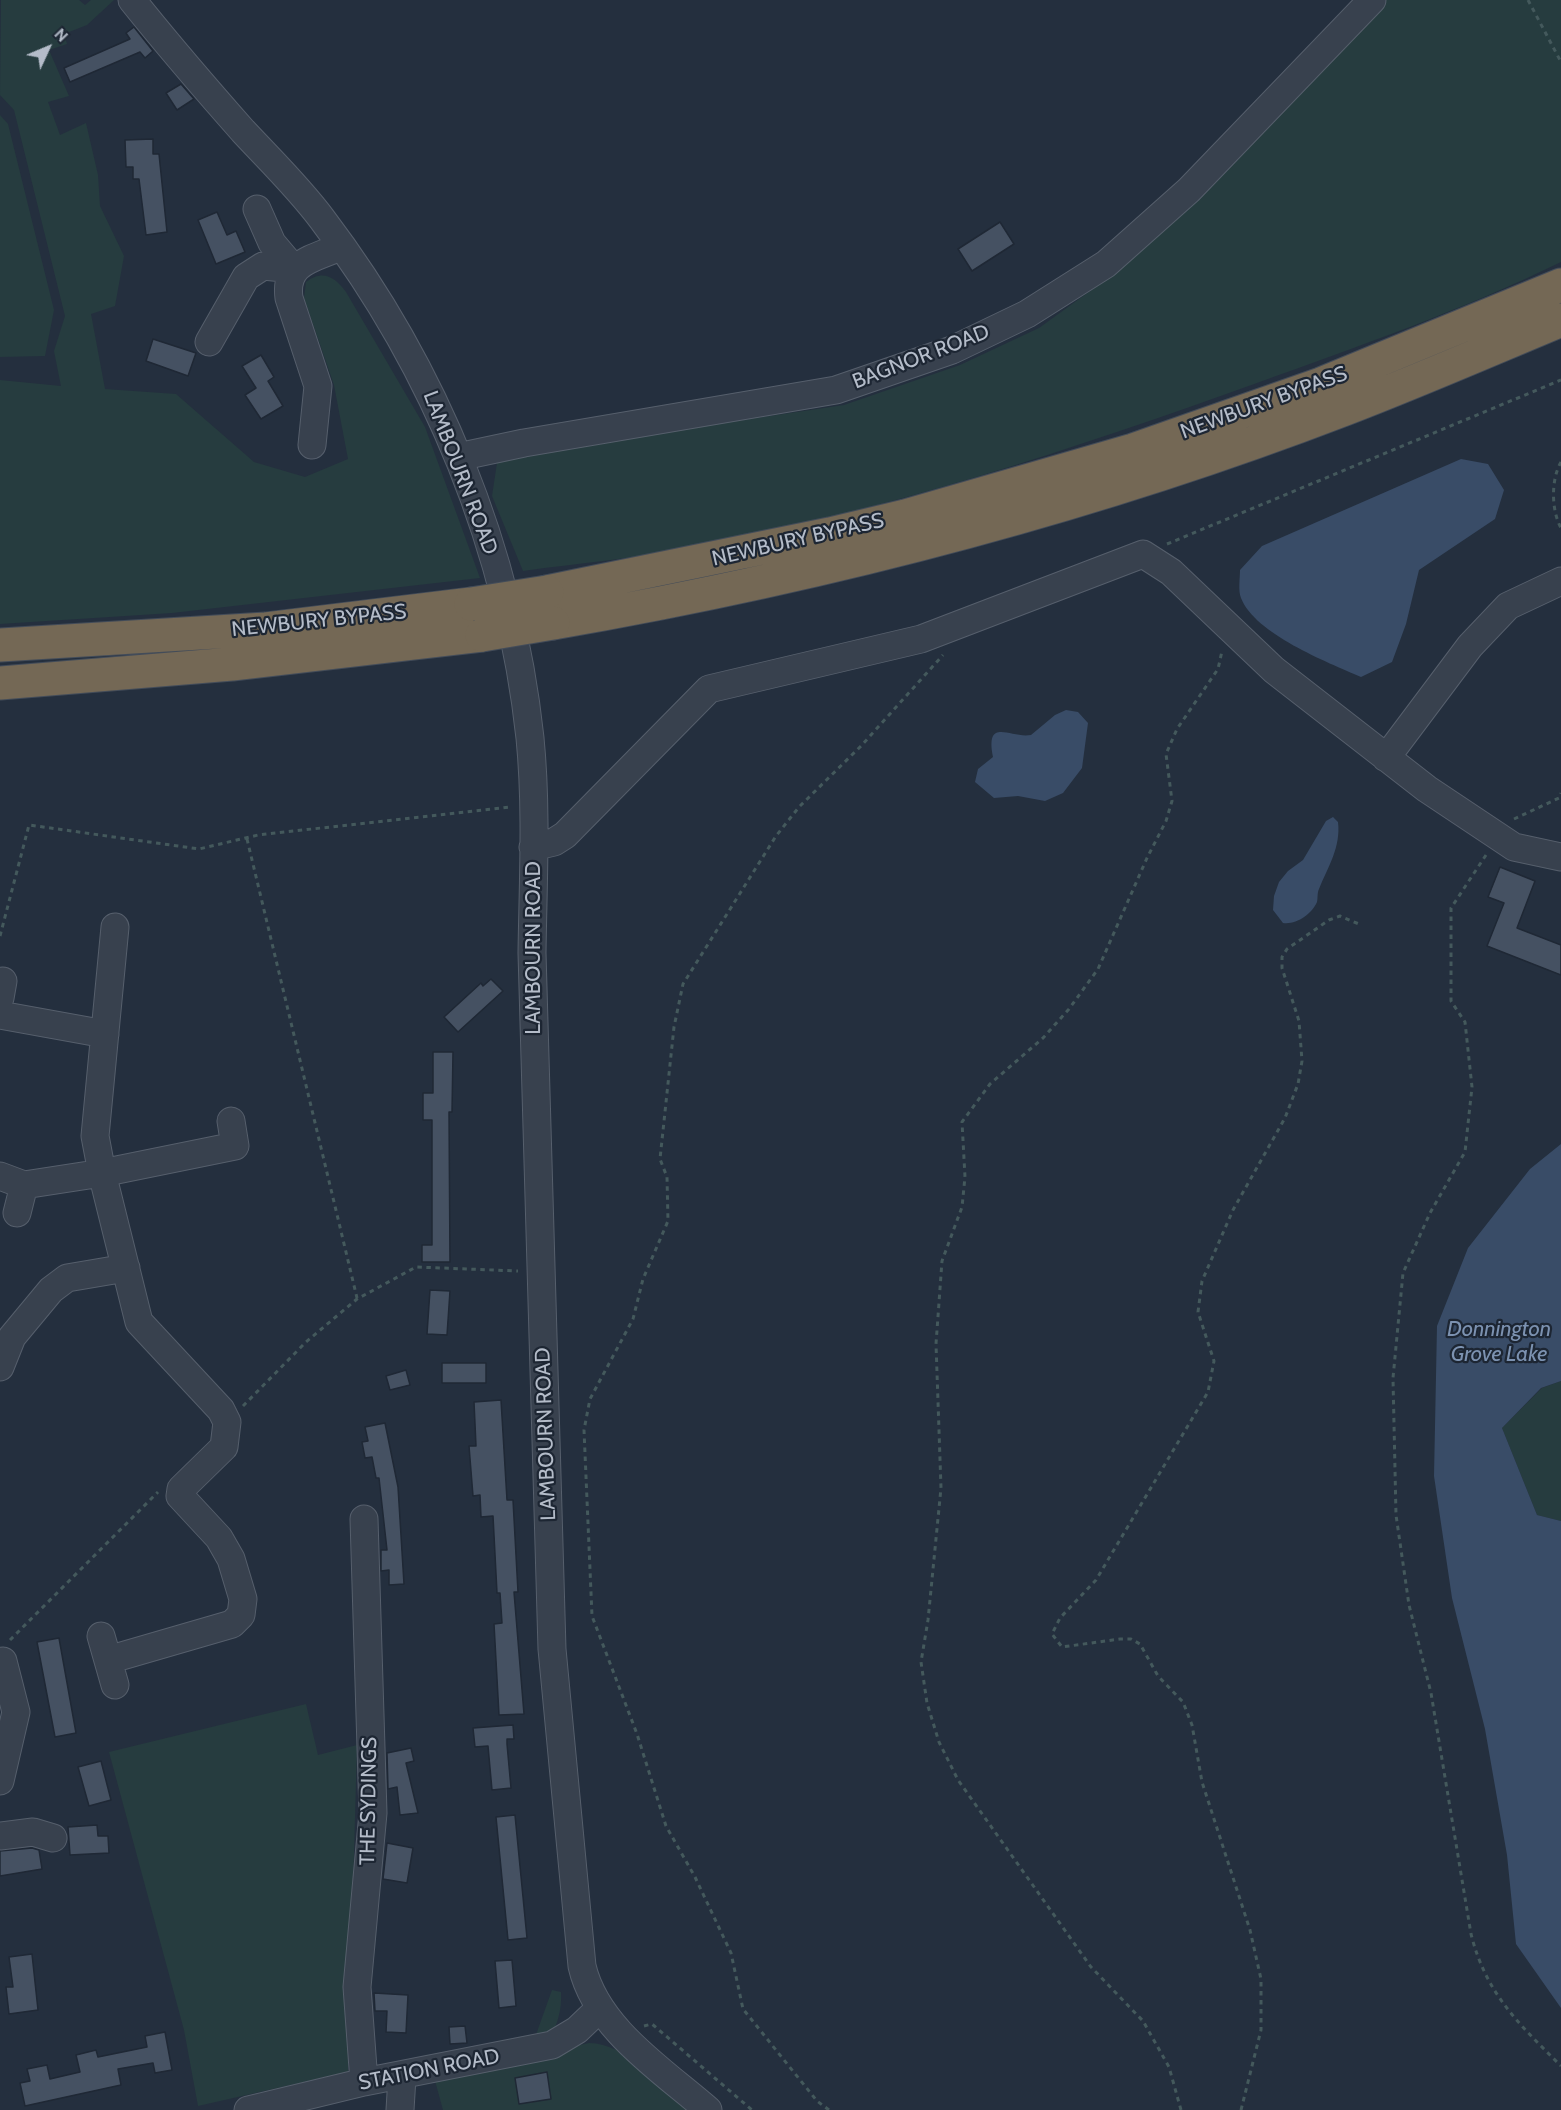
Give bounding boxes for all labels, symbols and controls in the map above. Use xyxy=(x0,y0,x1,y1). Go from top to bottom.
north arrow xyxy=(18,18,78,78)
text: N xyxy=(51,24,72,46)
street label: BAGNOR ROAD xyxy=(849,319,993,395)
street label: NEWBURY BYPASS xyxy=(1177,361,1351,445)
street label: LAMBOURN ROAD xyxy=(417,388,503,558)
street label: NEWBURY BYPASS xyxy=(710,508,886,572)
street label: NEWBURY BYPASS xyxy=(230,599,408,643)
street label: LAMBOURN ROAD xyxy=(521,861,547,1035)
water label: Donnington Grove Lake xyxy=(1447,1317,1551,1368)
street label: LAMBOURN ROAD xyxy=(530,1347,562,1521)
street label: THE SYDINGS xyxy=(355,1737,383,1865)
street label: STATION ROAD xyxy=(356,2044,502,2096)

